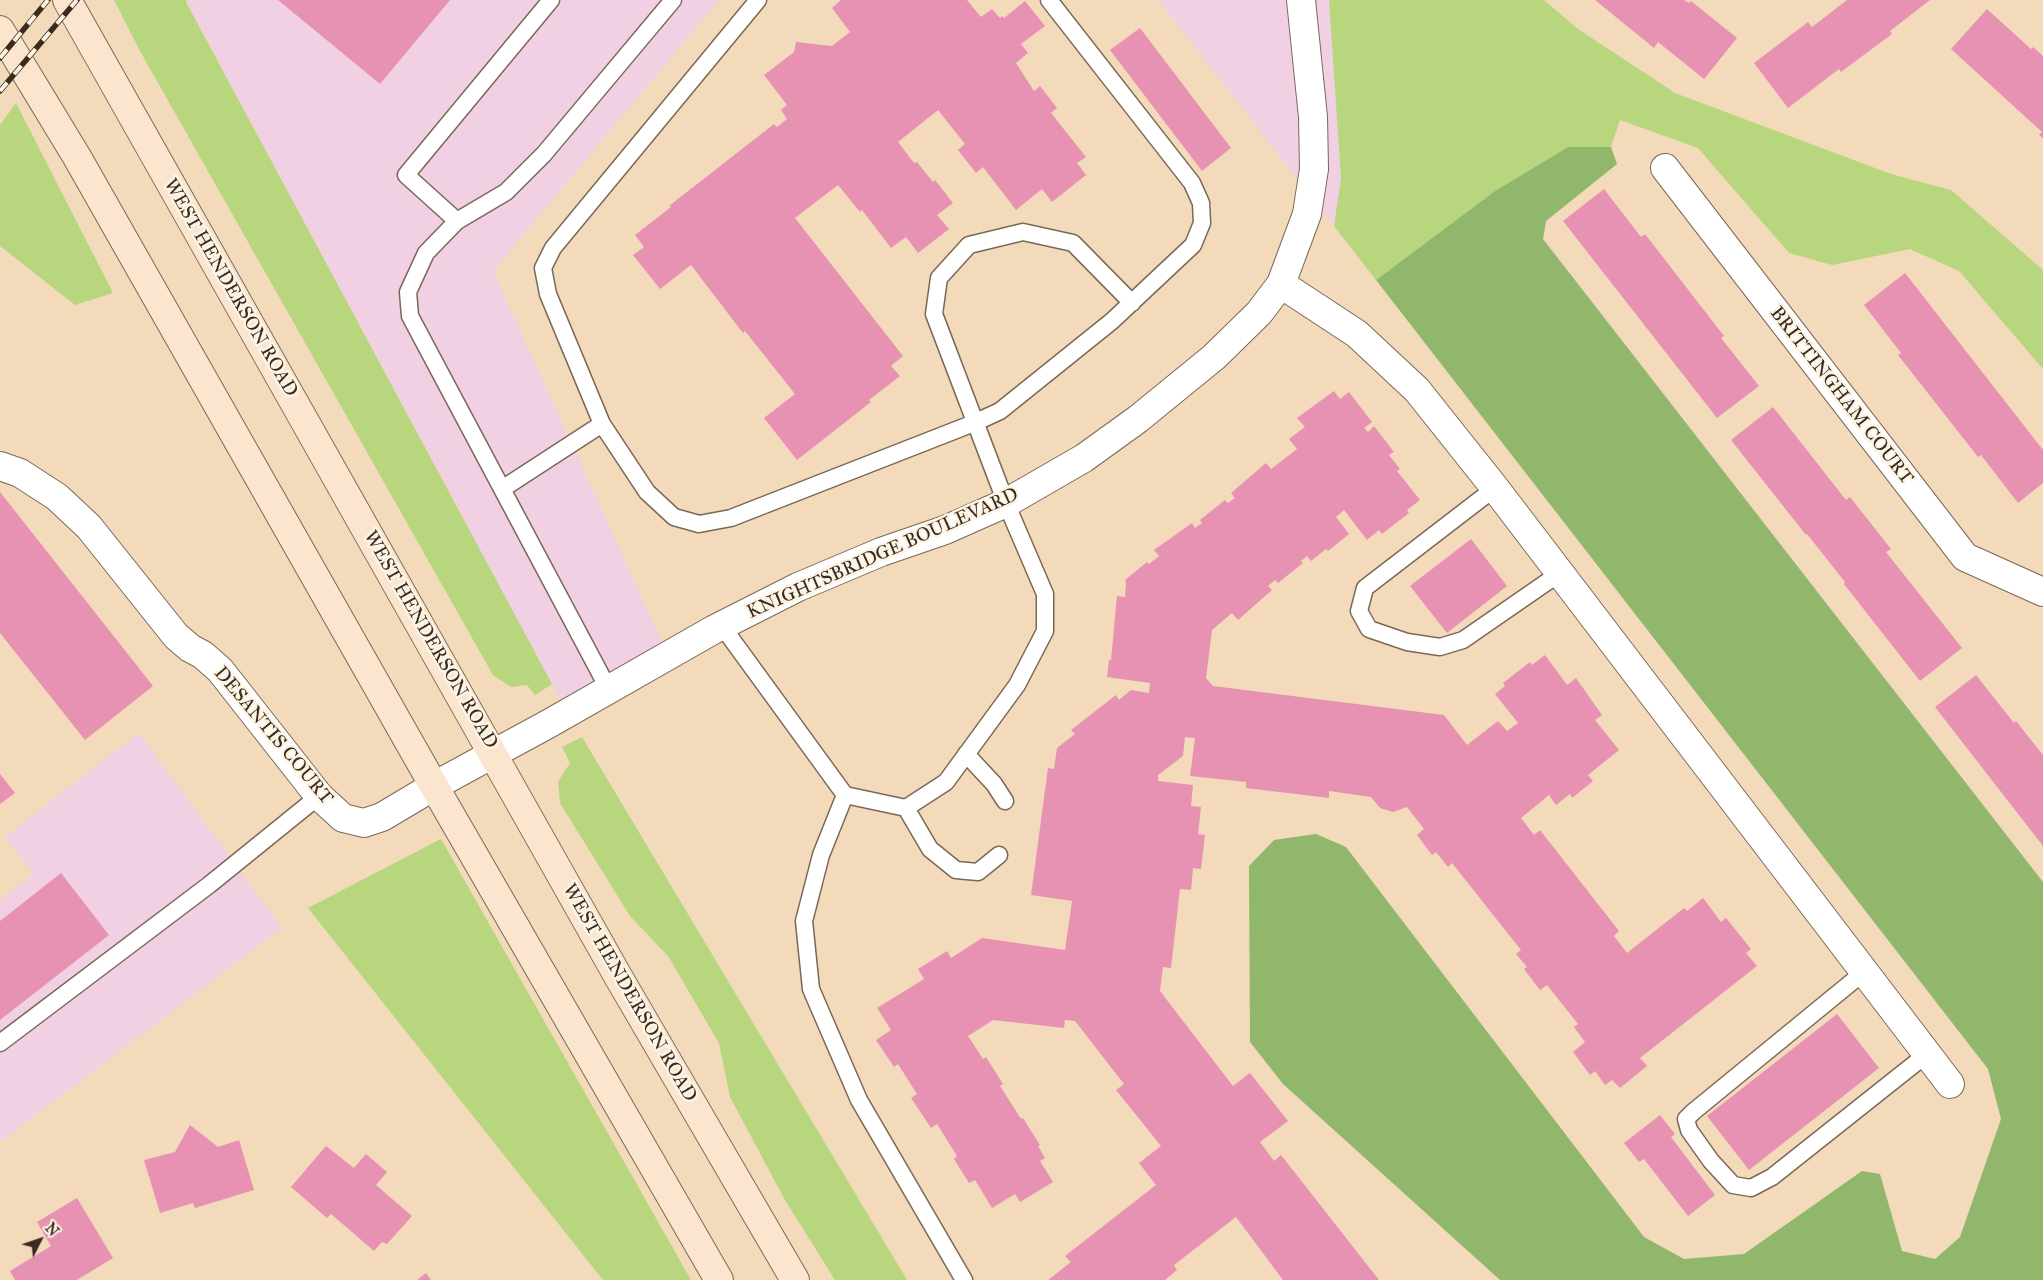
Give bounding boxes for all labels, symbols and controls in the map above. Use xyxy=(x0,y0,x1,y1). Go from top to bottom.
street label: WEST HENDERSON ROAD xyxy=(158,175,302,401)
street label: BRITTINGHAM COURT xyxy=(1764,303,1918,489)
street label: KNIGHTSBRIDGE BOULEVARD xyxy=(744,484,1022,624)
street label: WEST HENDERSON ROAD xyxy=(358,527,502,753)
street label: DESANTIS COURT xyxy=(209,663,337,809)
street label: WEST HENDERSON ROAD xyxy=(557,880,701,1106)
north arrow xyxy=(15,1215,65,1265)
text: N xyxy=(41,1220,62,1240)

